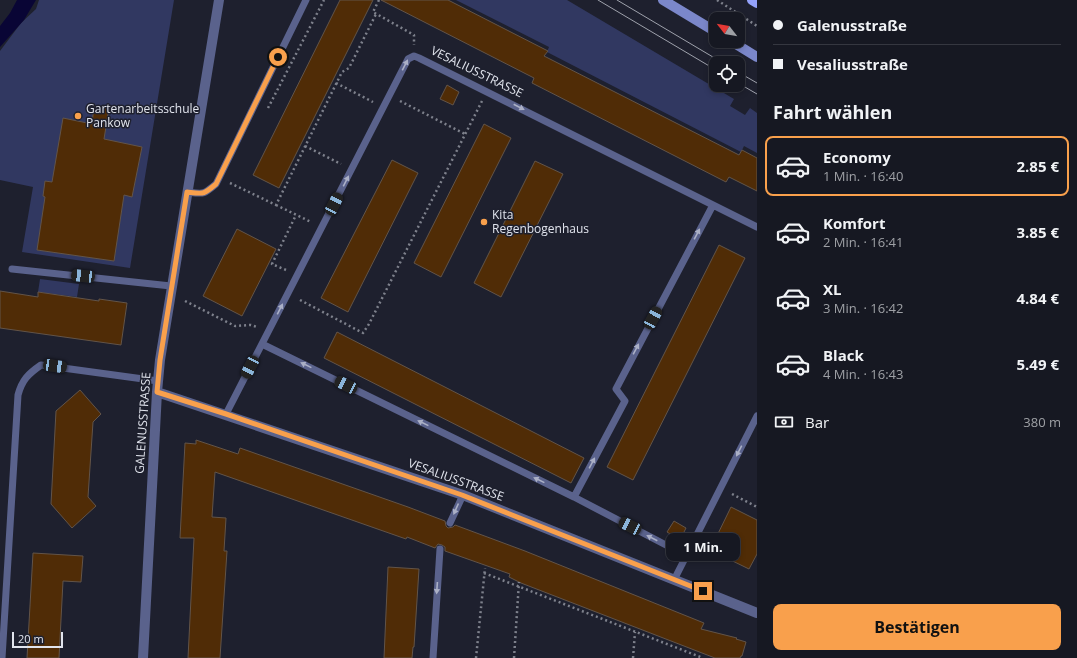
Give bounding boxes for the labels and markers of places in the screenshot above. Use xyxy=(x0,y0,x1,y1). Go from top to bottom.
place label: Gartenarbeitsschule Pankow xyxy=(86,100,200,131)
marker: Gartenarbeitsschule Pankow xyxy=(73,111,83,121)
place label: Kita Regenbogenhaus xyxy=(492,206,589,237)
marker: Kita Regenbogenhaus xyxy=(479,217,489,227)

